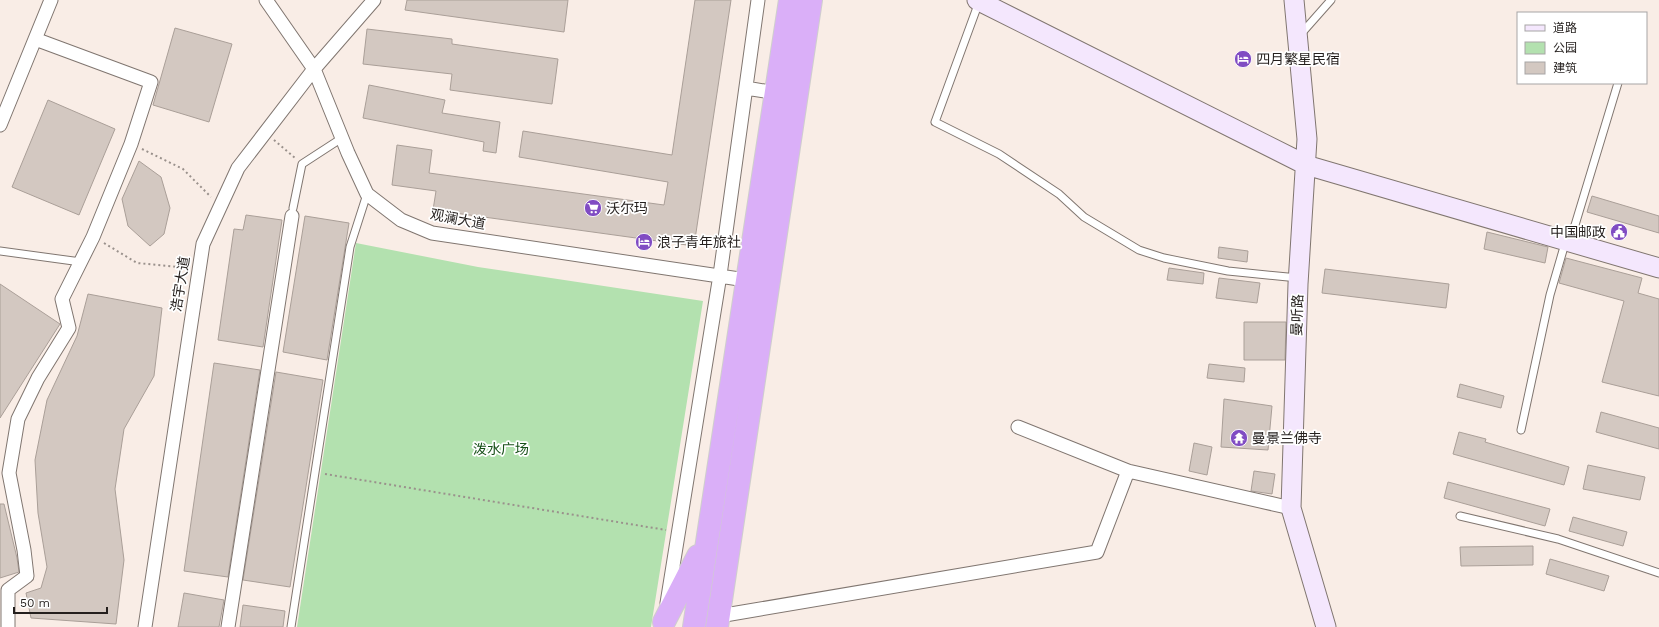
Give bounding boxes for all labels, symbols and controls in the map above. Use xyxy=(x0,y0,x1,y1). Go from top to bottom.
legend xyxy=(1517,12,1647,84)
text: 道路 xyxy=(1553,21,1577,35)
text: 公园 xyxy=(1553,41,1577,55)
hotel icon: 四月繁星民宿 xyxy=(1233,49,1253,69)
place label: 四月繁星民宿 xyxy=(1256,51,1340,67)
text: 建筑 xyxy=(1553,61,1577,75)
supermarket icon: 沃尔玛 xyxy=(583,198,603,218)
place label: 沃尔玛 xyxy=(606,200,648,216)
street label: 观澜大道 xyxy=(429,206,487,232)
public building icon: 中国邮政 xyxy=(1609,222,1629,242)
place label: 中国邮政 xyxy=(1550,224,1606,240)
hotel icon: 浪子青年旅社 xyxy=(634,232,654,252)
place label: 浪子青年旅社 xyxy=(657,234,741,250)
street label: 浩宇大道 xyxy=(168,255,192,313)
street label: 曼听路 xyxy=(1288,294,1306,336)
temple icon: 曼景兰佛寺 xyxy=(1229,428,1249,448)
place label: 曼景兰佛寺 xyxy=(1252,430,1322,446)
park label: 泼水广场 xyxy=(473,441,529,457)
scale bar xyxy=(14,589,107,615)
text: 50 m xyxy=(20,596,50,610)

